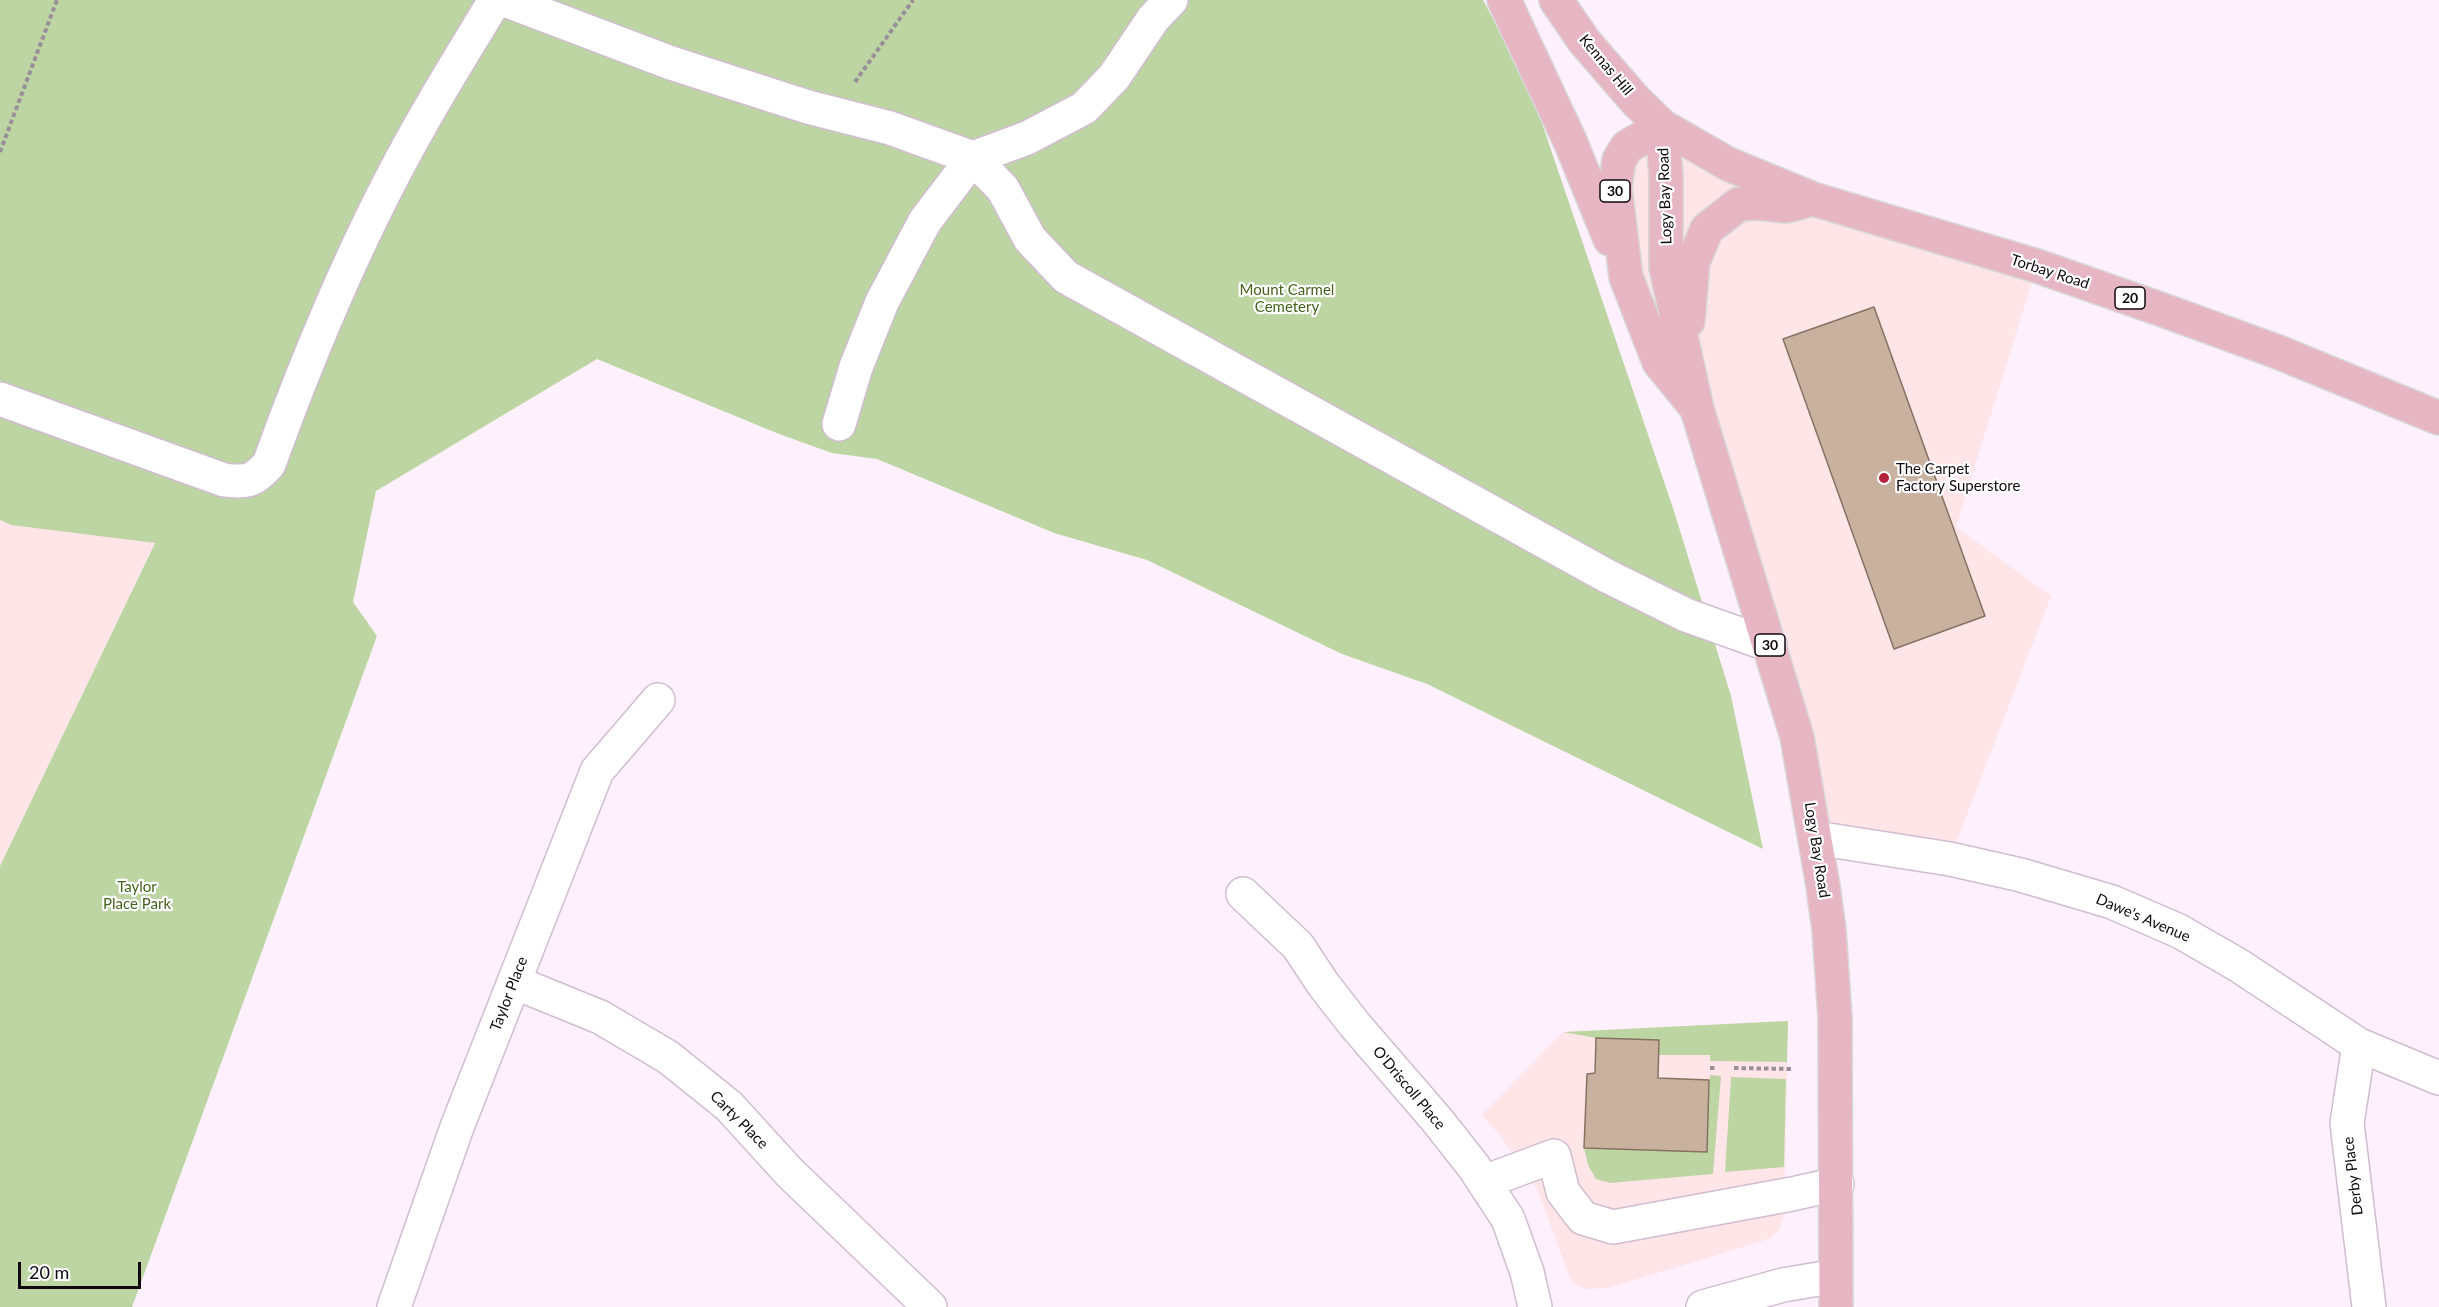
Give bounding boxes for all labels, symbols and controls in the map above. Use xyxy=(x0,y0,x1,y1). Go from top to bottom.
street label: Kennas Hill xyxy=(1575,31,1637,99)
street label: Logy Bay Road xyxy=(1654,147,1676,245)
road number: 30 xyxy=(1600,180,1630,202)
street label: Torbay Road xyxy=(2008,251,2092,293)
park label: Mount Carmel Cemetery xyxy=(1240,281,1334,316)
road number: 20 xyxy=(2115,287,2145,309)
place label: The Carpet Factory Superstore xyxy=(1896,460,2020,495)
marker: The Carpet Factory Superstore xyxy=(1877,471,1891,485)
road number: 30 xyxy=(1755,634,1785,656)
street label: Logy Bay Road xyxy=(1801,801,1833,899)
park label: Taylor Place Park xyxy=(103,878,171,913)
street label: Dawe's Avenue xyxy=(2093,890,2193,946)
street label: Taylor Place xyxy=(487,954,531,1034)
street label: O'Driscoll Place xyxy=(1369,1043,1449,1133)
street label: Carty Place xyxy=(706,1087,772,1153)
street label: Derby Place xyxy=(2339,1136,2367,1216)
scale bar xyxy=(21,1250,144,1288)
text: 20 m xyxy=(29,1261,69,1283)

